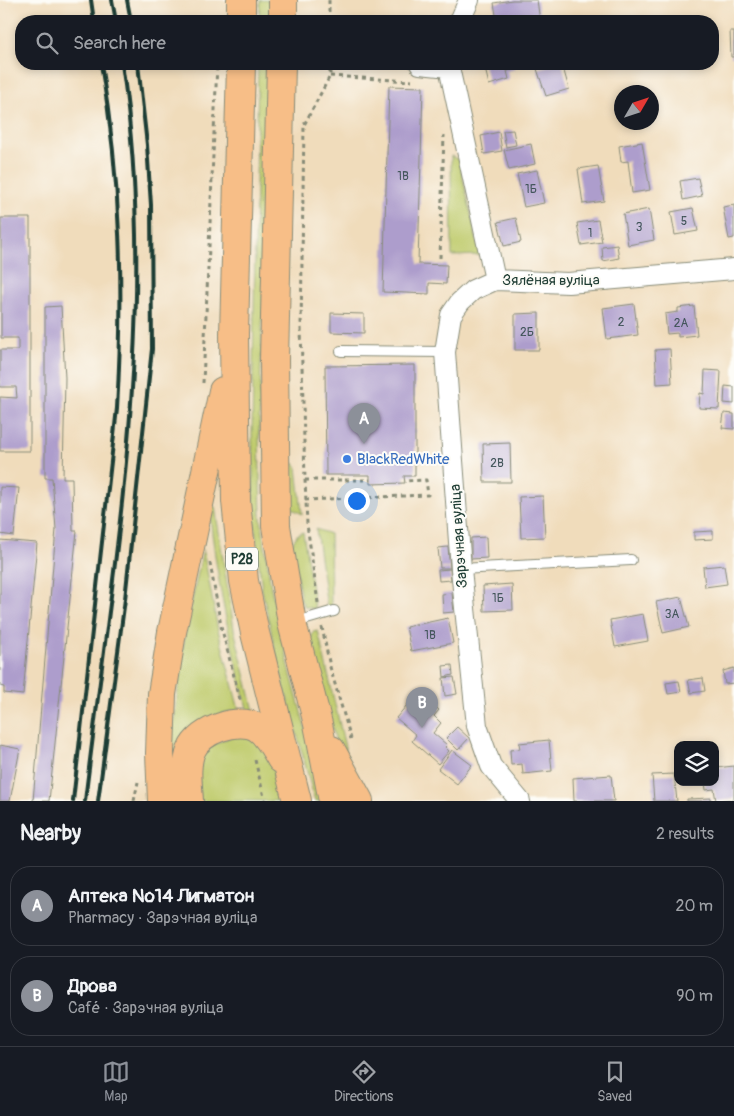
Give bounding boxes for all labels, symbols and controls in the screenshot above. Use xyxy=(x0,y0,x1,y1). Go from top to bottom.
search box xyxy=(15,15,719,70)
icon: search xyxy=(33,29,61,57)
text: Search here xyxy=(73,31,166,55)
north arrow xyxy=(614,85,659,130)
house number: 1В xyxy=(397,169,409,184)
house number: 1Б xyxy=(525,182,537,197)
house number: 5 xyxy=(681,214,687,229)
house number: 3 xyxy=(636,220,643,235)
house number: 1 xyxy=(588,226,592,241)
street label: Зялёная вуліца xyxy=(502,271,600,290)
house number: 2 xyxy=(618,315,625,330)
house number: 2А xyxy=(674,316,688,331)
house number: 2Б xyxy=(520,325,534,340)
pin: A xyxy=(348,403,380,444)
place label: BlackRedWhite xyxy=(357,450,450,469)
marker: BlackRedWhite xyxy=(341,453,353,465)
house number: 2В xyxy=(490,456,504,471)
street label: Зарэчная вуліца xyxy=(446,483,472,589)
your location xyxy=(344,488,370,514)
road number: Р28 xyxy=(226,548,258,570)
house number: 1Б xyxy=(492,591,504,606)
house number: 3А xyxy=(665,607,679,622)
house number: 1В xyxy=(424,628,436,643)
pin: B xyxy=(406,687,438,728)
map controls xyxy=(674,741,719,786)
button: layers xyxy=(674,741,719,786)
text: Nearby xyxy=(20,820,81,847)
text: 2 results xyxy=(656,824,714,844)
text: Аптека №14 Лигматон xyxy=(68,884,254,908)
text: A xyxy=(32,896,42,916)
text: 20 m xyxy=(675,896,713,916)
text: Pharmacy · Зарэчная вуліца xyxy=(68,908,257,928)
text: Дрова xyxy=(68,974,117,998)
text: B xyxy=(32,986,42,1006)
text: 90 m xyxy=(676,986,713,1006)
text: Café · Зарэчная вуліца xyxy=(68,998,224,1018)
tab: Map xyxy=(102,1058,130,1105)
tab: Directions xyxy=(334,1058,393,1105)
tab: Saved xyxy=(597,1058,632,1105)

